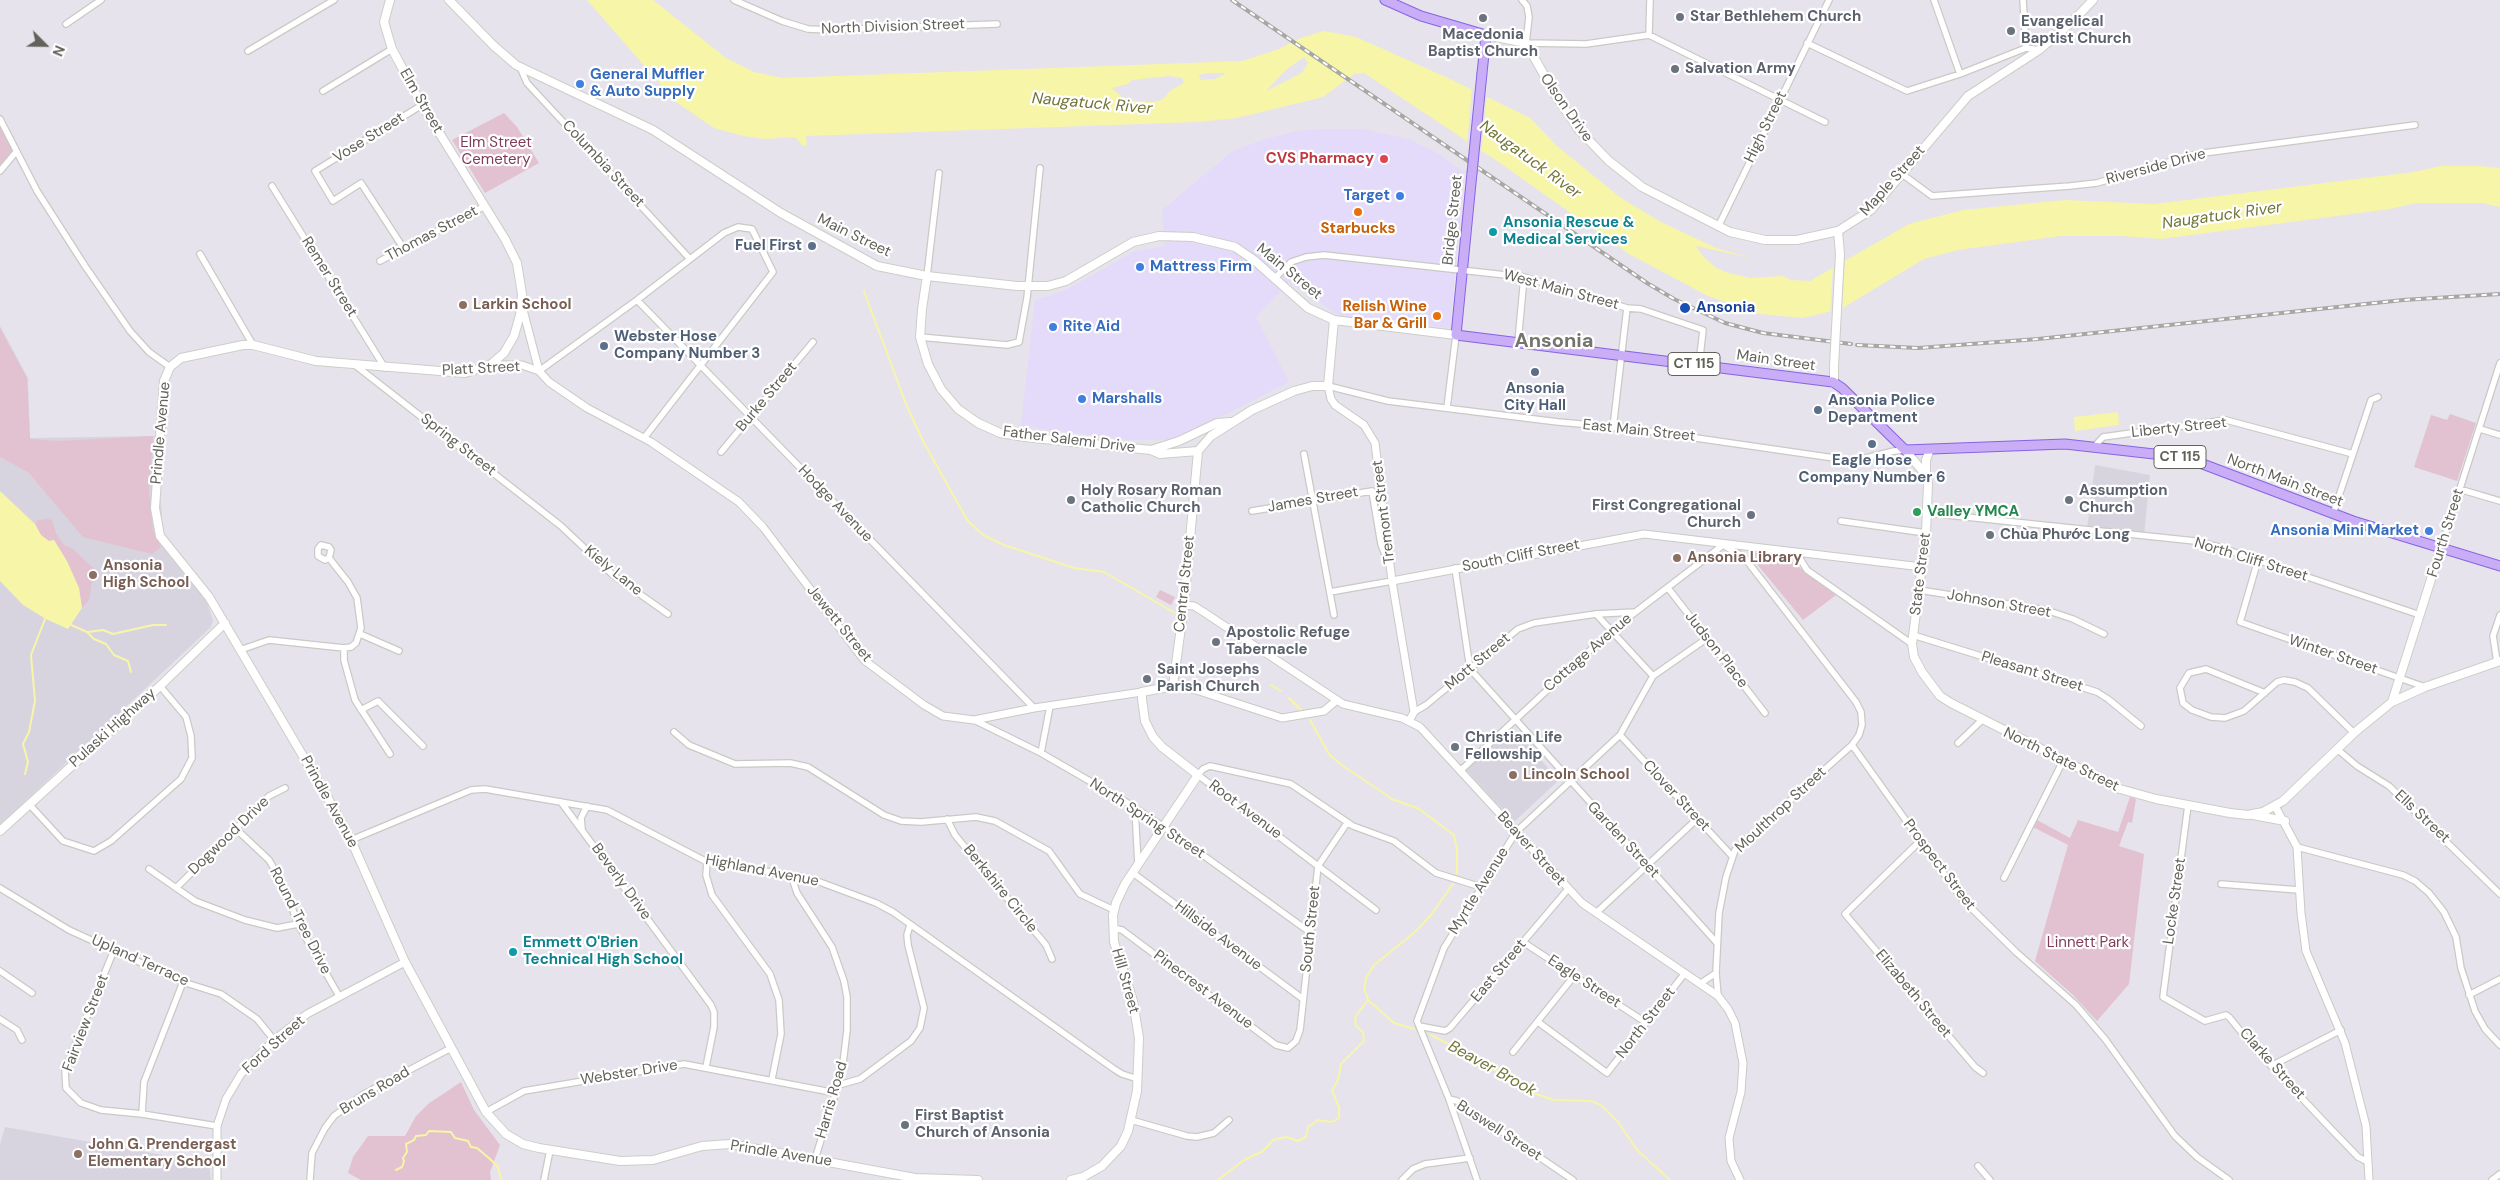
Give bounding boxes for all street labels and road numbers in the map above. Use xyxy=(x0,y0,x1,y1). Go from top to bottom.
street label: North Division Street xyxy=(821,15,965,39)
street label: Elm Street xyxy=(395,65,447,137)
street label: Olson Drive xyxy=(1536,70,1596,146)
street label: High Street xyxy=(1741,88,1791,166)
street label: Vose Street xyxy=(330,109,408,167)
street label: Columbia Street xyxy=(558,117,648,211)
street label: Maple Street xyxy=(1857,142,1929,220)
street label: Riverside Drive xyxy=(2104,145,2208,189)
street label: Bridge Street xyxy=(1439,174,1467,266)
street label: Thomas Street xyxy=(383,202,481,266)
street label: Main Street xyxy=(814,210,894,262)
street label: Remer Street xyxy=(297,234,361,320)
street label: Main Street xyxy=(1252,240,1326,304)
street label: West Main Street xyxy=(1501,266,1621,314)
street label: Main Street xyxy=(1735,347,1817,375)
road number: CT 115 xyxy=(1668,352,1720,376)
street label: Platt Street xyxy=(441,358,521,380)
street label: Burke Street xyxy=(733,359,801,435)
street label: Prindle Avenue xyxy=(148,381,174,485)
street label: Spring Street xyxy=(417,410,499,480)
street label: Liberty Street xyxy=(2130,414,2228,442)
street label: East Main Street xyxy=(1582,416,1696,446)
street label: Father Salemi Drive xyxy=(1002,423,1136,457)
road number: CT 115 xyxy=(2154,446,2206,468)
street label: North Main Street xyxy=(2224,451,2346,511)
street label: Tremont Street xyxy=(1369,459,1399,565)
street label: Hodge Avenue xyxy=(794,462,876,546)
street label: James Street xyxy=(1266,483,1360,517)
street label: Fourth Street xyxy=(2424,486,2468,580)
street label: State Street xyxy=(1907,532,1935,616)
street label: North Cliff Street xyxy=(2192,534,2310,586)
street label: Central Street xyxy=(1171,535,1199,633)
street label: South Cliff Street xyxy=(1461,536,1581,576)
street label: Kiely Lane xyxy=(580,542,646,600)
street label: Jewett Street xyxy=(803,582,875,666)
street label: Johnson Street xyxy=(1946,586,2052,622)
street label: Judson Place xyxy=(1681,608,1751,692)
street label: Cottage Avenue xyxy=(1540,610,1636,696)
street label: Mott Street xyxy=(1442,630,1514,694)
street label: Winter Street xyxy=(2286,631,2380,679)
street label: Pleasant Street xyxy=(1979,648,2085,696)
street label: Pulaski Highway xyxy=(66,685,160,771)
street label: North State Street xyxy=(2000,724,2122,796)
street label: Prindle Avenue xyxy=(296,753,362,851)
street label: Clover Street xyxy=(1638,757,1714,835)
street label: Moulthrop Street xyxy=(1732,763,1830,857)
street label: North Spring Street xyxy=(1086,775,1208,863)
street label: Root Avenue xyxy=(1205,777,1285,843)
street label: Ells Street xyxy=(2391,787,2453,847)
street label: Dogwood Drive xyxy=(185,793,273,879)
street label: Garden Street xyxy=(1583,798,1663,882)
street label: Beaver Street xyxy=(1493,808,1569,890)
street label: Prospect Street xyxy=(1899,816,1979,914)
street label: Beverly Drive xyxy=(587,840,655,924)
street label: Berkshire Circle xyxy=(959,841,1041,937)
street label: Myrtle Avenue xyxy=(1445,844,1513,938)
street label: Highland Avenue xyxy=(704,851,820,891)
street label: Locke Street xyxy=(2160,857,2190,945)
street label: Round Tree Drive xyxy=(265,865,335,977)
street label: South Street xyxy=(1297,885,1325,973)
street label: Hillside Avenue xyxy=(1171,897,1265,975)
street label: Upland Terrace xyxy=(89,931,191,991)
street label: East Street xyxy=(1468,936,1530,1006)
street label: Hill Street xyxy=(1107,946,1143,1016)
street label: Elizabeth Street xyxy=(1871,946,1955,1042)
street label: Pinecrest Avenue xyxy=(1150,947,1256,1033)
street label: Eagle Street xyxy=(1544,952,1624,1012)
street label: Fairview Street xyxy=(59,972,113,1074)
street label: North Street xyxy=(1612,984,1680,1062)
street label: Ford Street xyxy=(239,1012,309,1078)
street label: Clarke Street xyxy=(2235,1025,2309,1103)
street label: Webster Drive xyxy=(579,1056,679,1090)
street label: Harris Road xyxy=(812,1059,852,1141)
street label: Bruns Road xyxy=(337,1063,413,1119)
street label: Buswell Street xyxy=(1453,1097,1545,1165)
street label: Prindle Avenue xyxy=(729,1137,833,1171)

